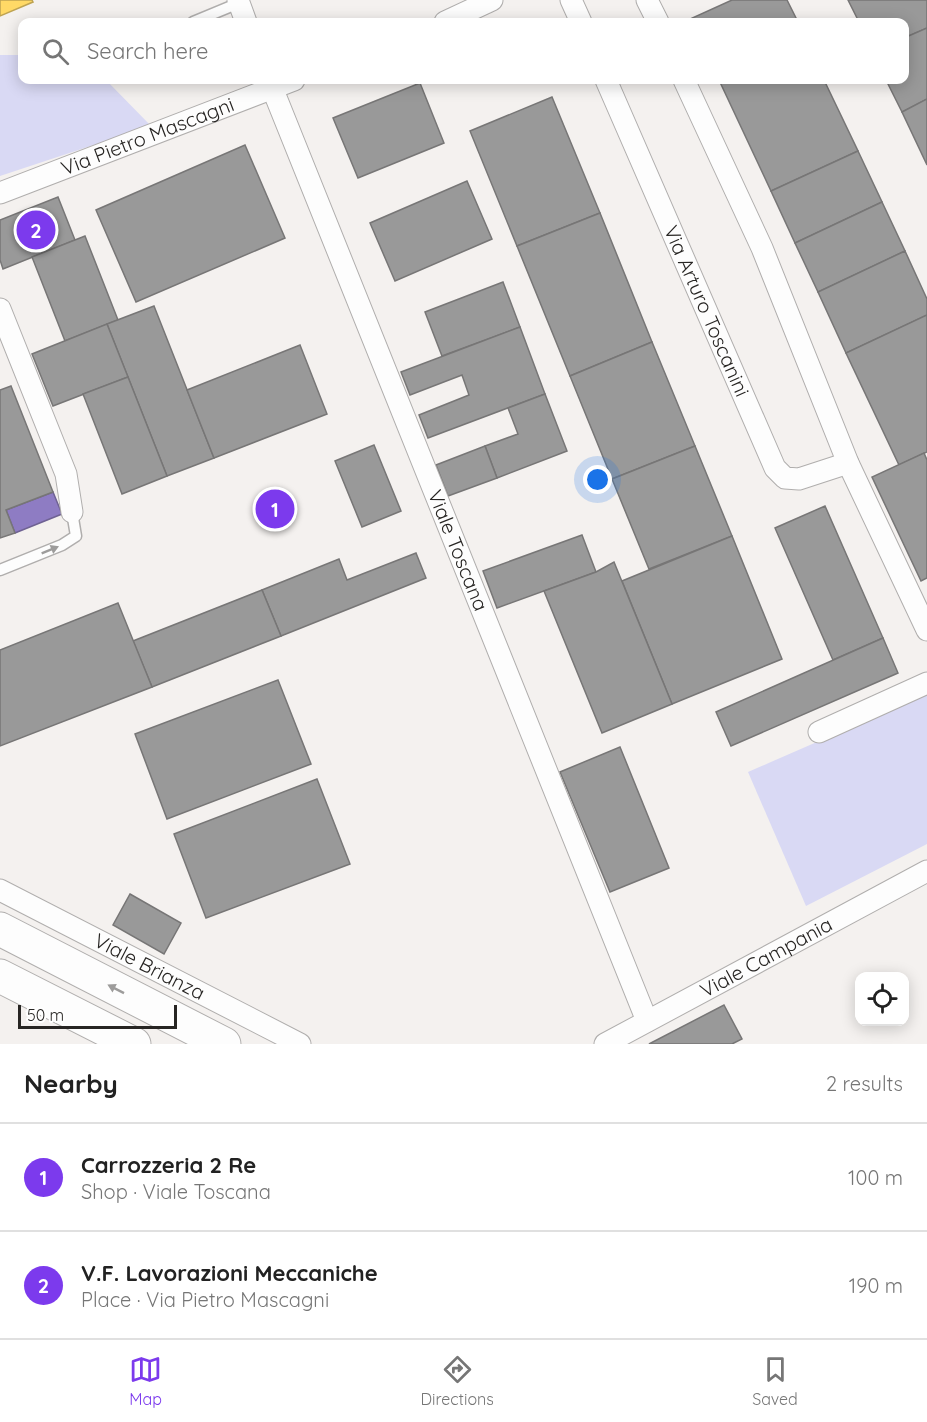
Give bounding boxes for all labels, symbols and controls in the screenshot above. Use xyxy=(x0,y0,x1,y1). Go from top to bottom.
search box xyxy=(18,18,909,84)
icon: search xyxy=(39,35,72,68)
text: Search here xyxy=(87,37,208,65)
street label: Via Pietro Mascagni xyxy=(57,91,237,180)
pin: 2 xyxy=(16,208,56,252)
street label: Via Arturo Toscanini xyxy=(659,221,755,400)
your location xyxy=(583,465,612,494)
pin: 1 xyxy=(256,486,294,532)
street label: Viale Toscana xyxy=(423,486,494,614)
one-way arrow xyxy=(41,545,59,554)
street label: Viale Campania xyxy=(695,911,836,1003)
street label: Viale Brianza xyxy=(90,927,209,1005)
map controls xyxy=(855,972,909,1026)
button: locate xyxy=(855,972,909,1026)
one-way arrow xyxy=(107,984,124,994)
scale bar xyxy=(18,1002,177,1030)
text: 50 m xyxy=(27,1005,64,1025)
text: Nearby xyxy=(24,1067,118,1100)
text: 2 results xyxy=(826,1071,903,1096)
text: Carrozzeria 2 Re xyxy=(81,1151,256,1179)
text: 1 xyxy=(40,1165,47,1190)
text: 100 m xyxy=(848,1165,903,1190)
text: Shop · Viale Toscana xyxy=(81,1179,271,1204)
text: V.F. Lavorazioni Meccaniche xyxy=(81,1259,378,1287)
text: 2 xyxy=(38,1273,49,1298)
text: 190 m xyxy=(849,1273,903,1298)
text: Place · Via Pietro Mascagni xyxy=(81,1287,329,1312)
tab: Map xyxy=(129,1353,162,1409)
tab: Directions xyxy=(421,1353,494,1409)
tab: Saved xyxy=(752,1353,798,1409)

